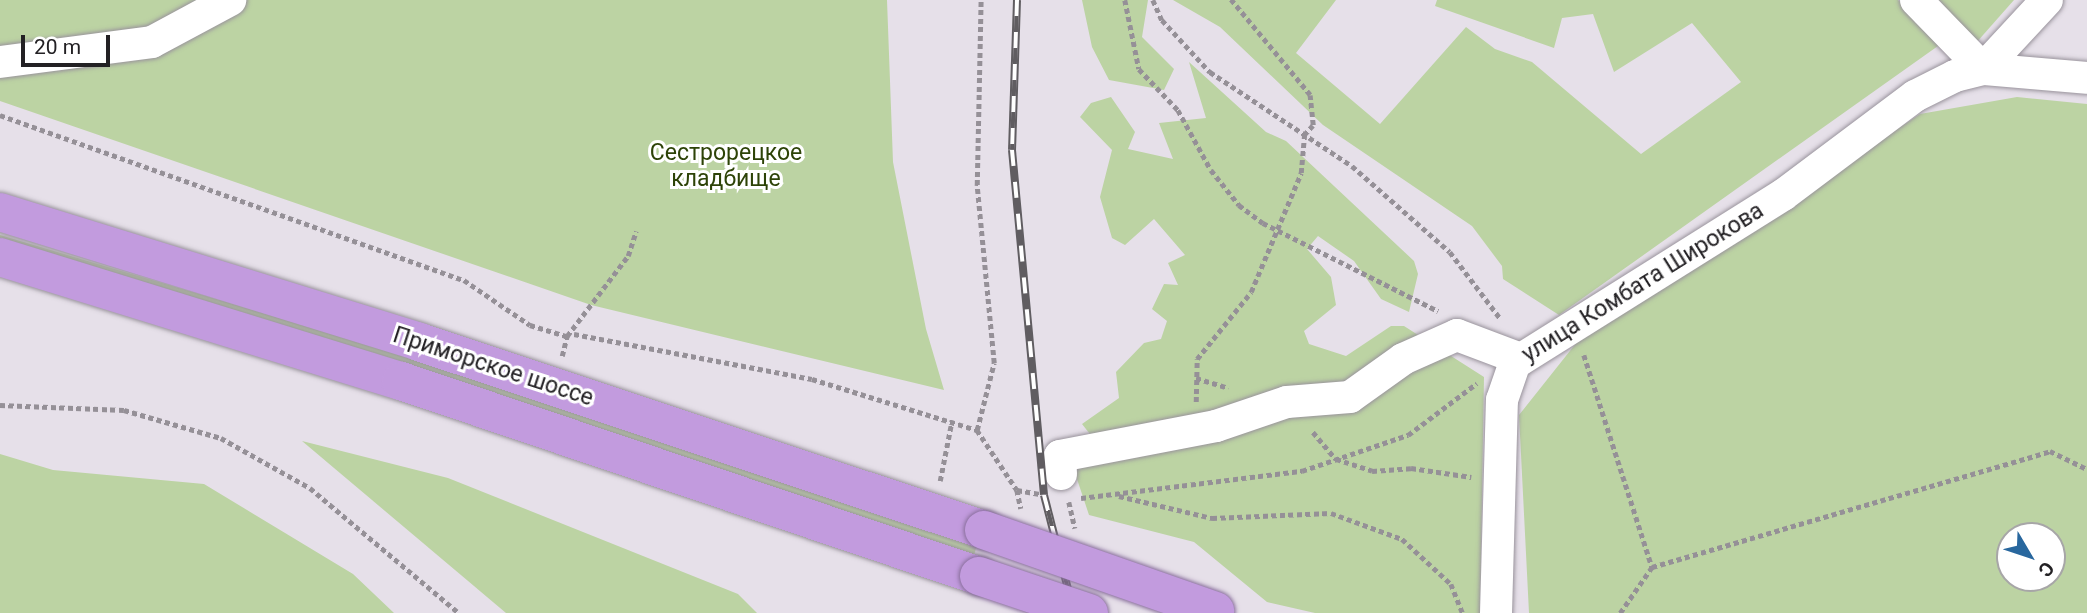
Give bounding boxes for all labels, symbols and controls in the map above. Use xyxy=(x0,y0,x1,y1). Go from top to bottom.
scale bar xyxy=(24,21,114,65)
text: 20 m xyxy=(34,35,81,59)
park label: Сестрорецкое кладбище xyxy=(650,139,802,193)
street label: улица Комбата Широкова xyxy=(1517,197,1769,369)
street label: Приморское шоссе xyxy=(389,322,597,412)
north arrow xyxy=(1996,522,2066,592)
text: С xyxy=(2033,557,2059,581)

